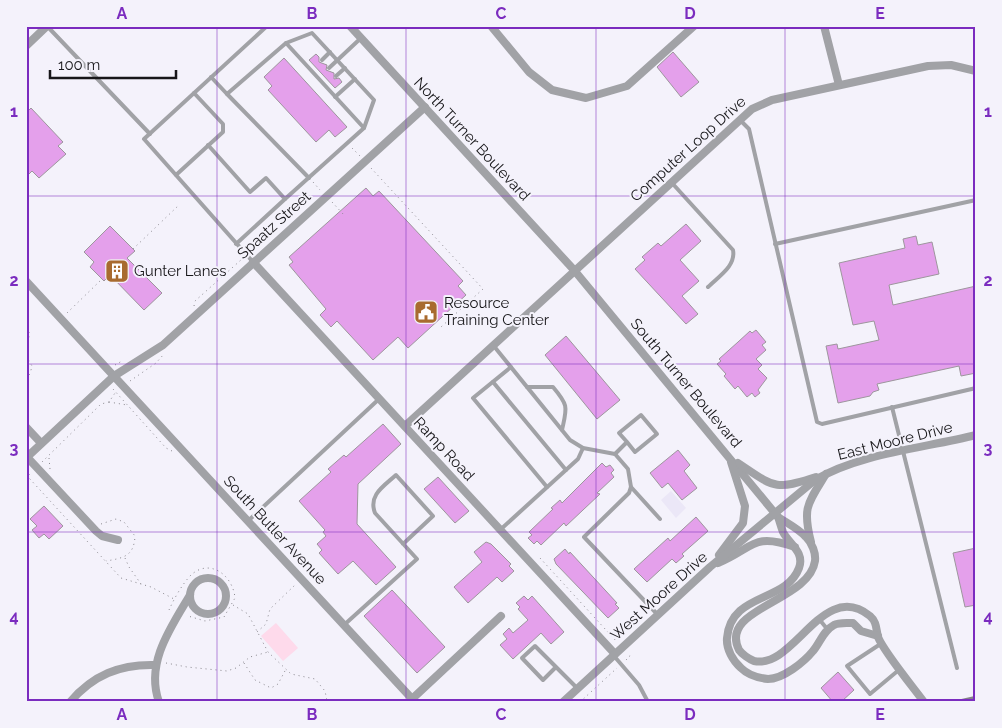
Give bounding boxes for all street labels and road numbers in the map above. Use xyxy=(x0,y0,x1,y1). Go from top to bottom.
street label: North Turner Boulevard xyxy=(410,74,534,204)
street label: Computer Loop Drive xyxy=(627,92,749,206)
street label: Spaatz Street xyxy=(234,187,314,263)
street label: South Turner Boulevard xyxy=(627,315,745,451)
street label: Ramp Road xyxy=(410,413,478,485)
street label: East Moore Drive xyxy=(836,418,954,464)
street label: South Butler Avenue xyxy=(220,472,330,588)
street label: West Moore Drive xyxy=(607,548,711,644)

